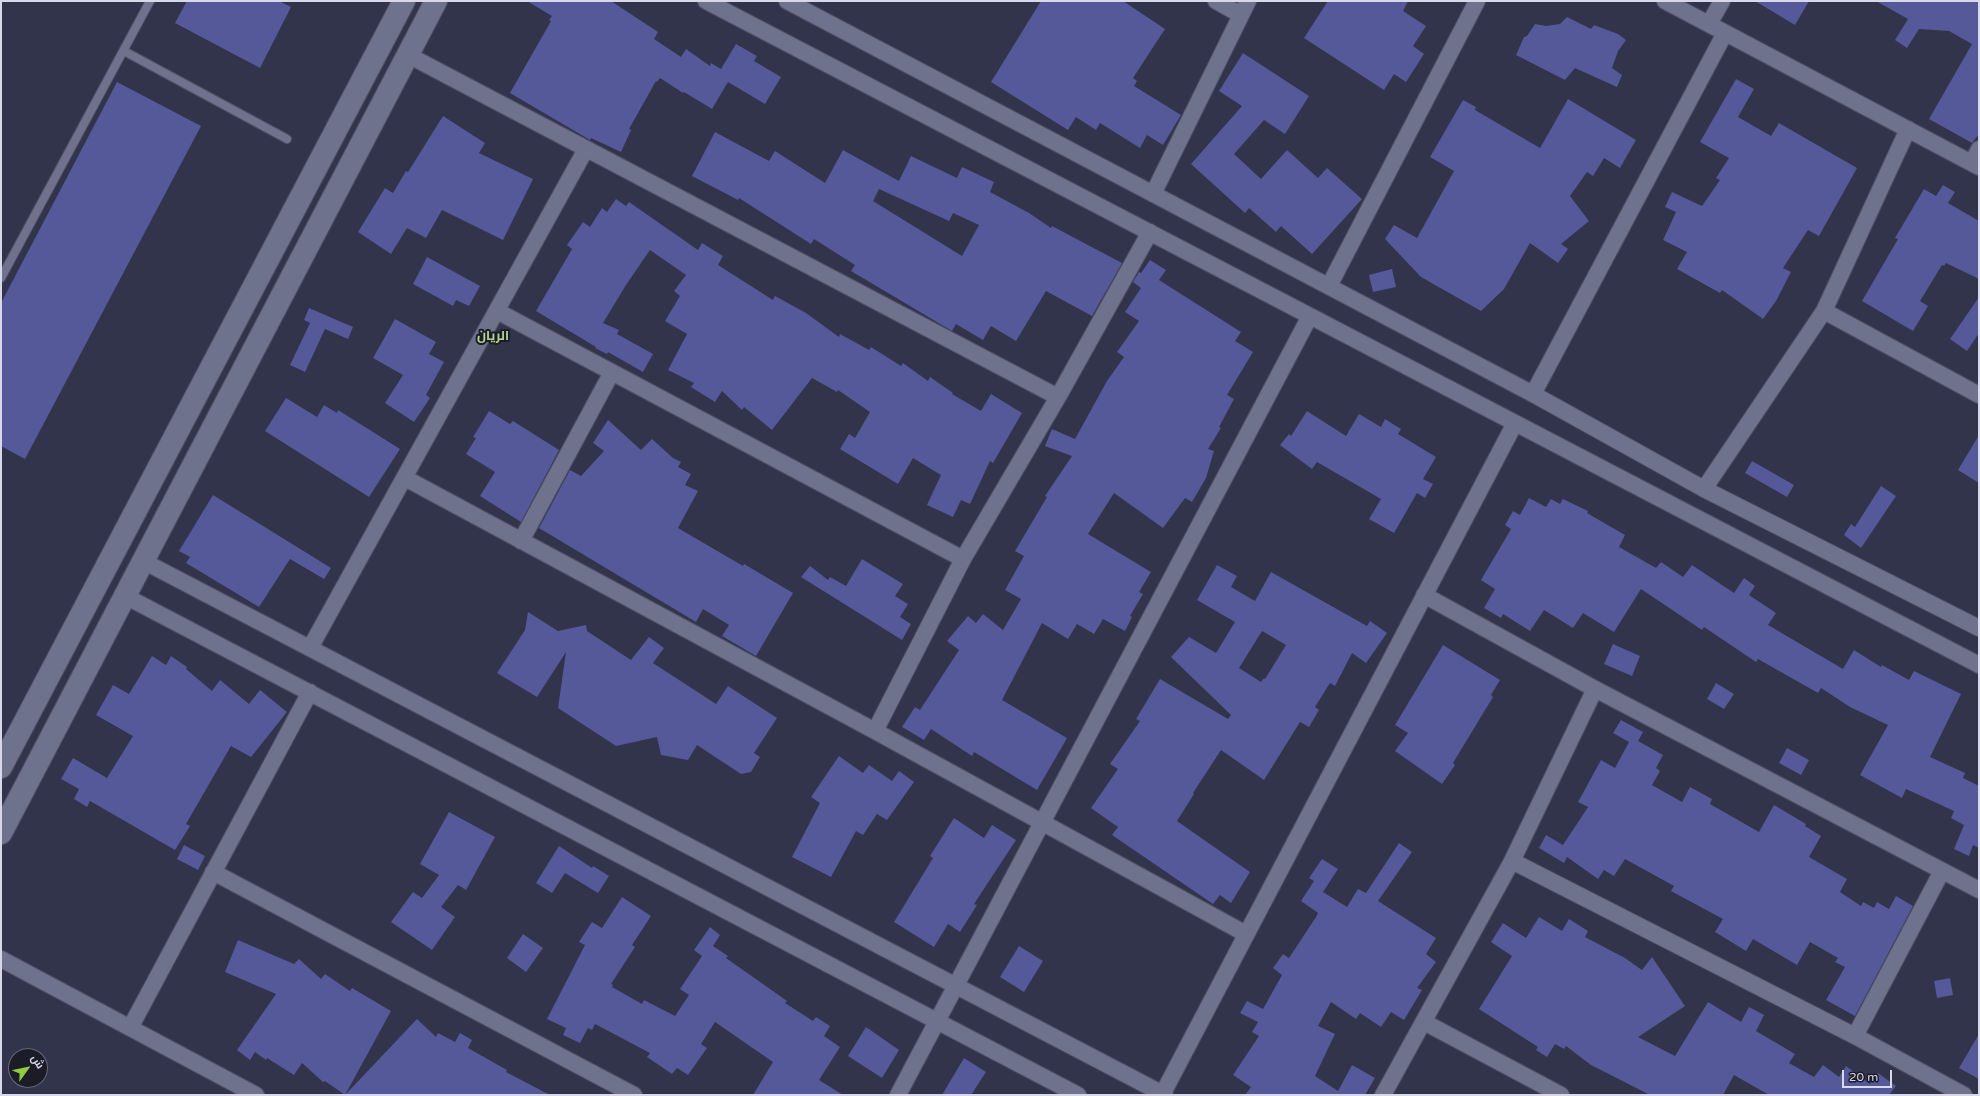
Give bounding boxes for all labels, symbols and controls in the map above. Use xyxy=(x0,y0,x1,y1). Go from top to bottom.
district label: الريان xyxy=(477,329,509,345)
north arrow xyxy=(8,1048,48,1088)
text: ش xyxy=(28,1052,47,1071)
scale bar xyxy=(1844,1062,1894,1088)
text: 20 m xyxy=(1849,1070,1878,1084)

